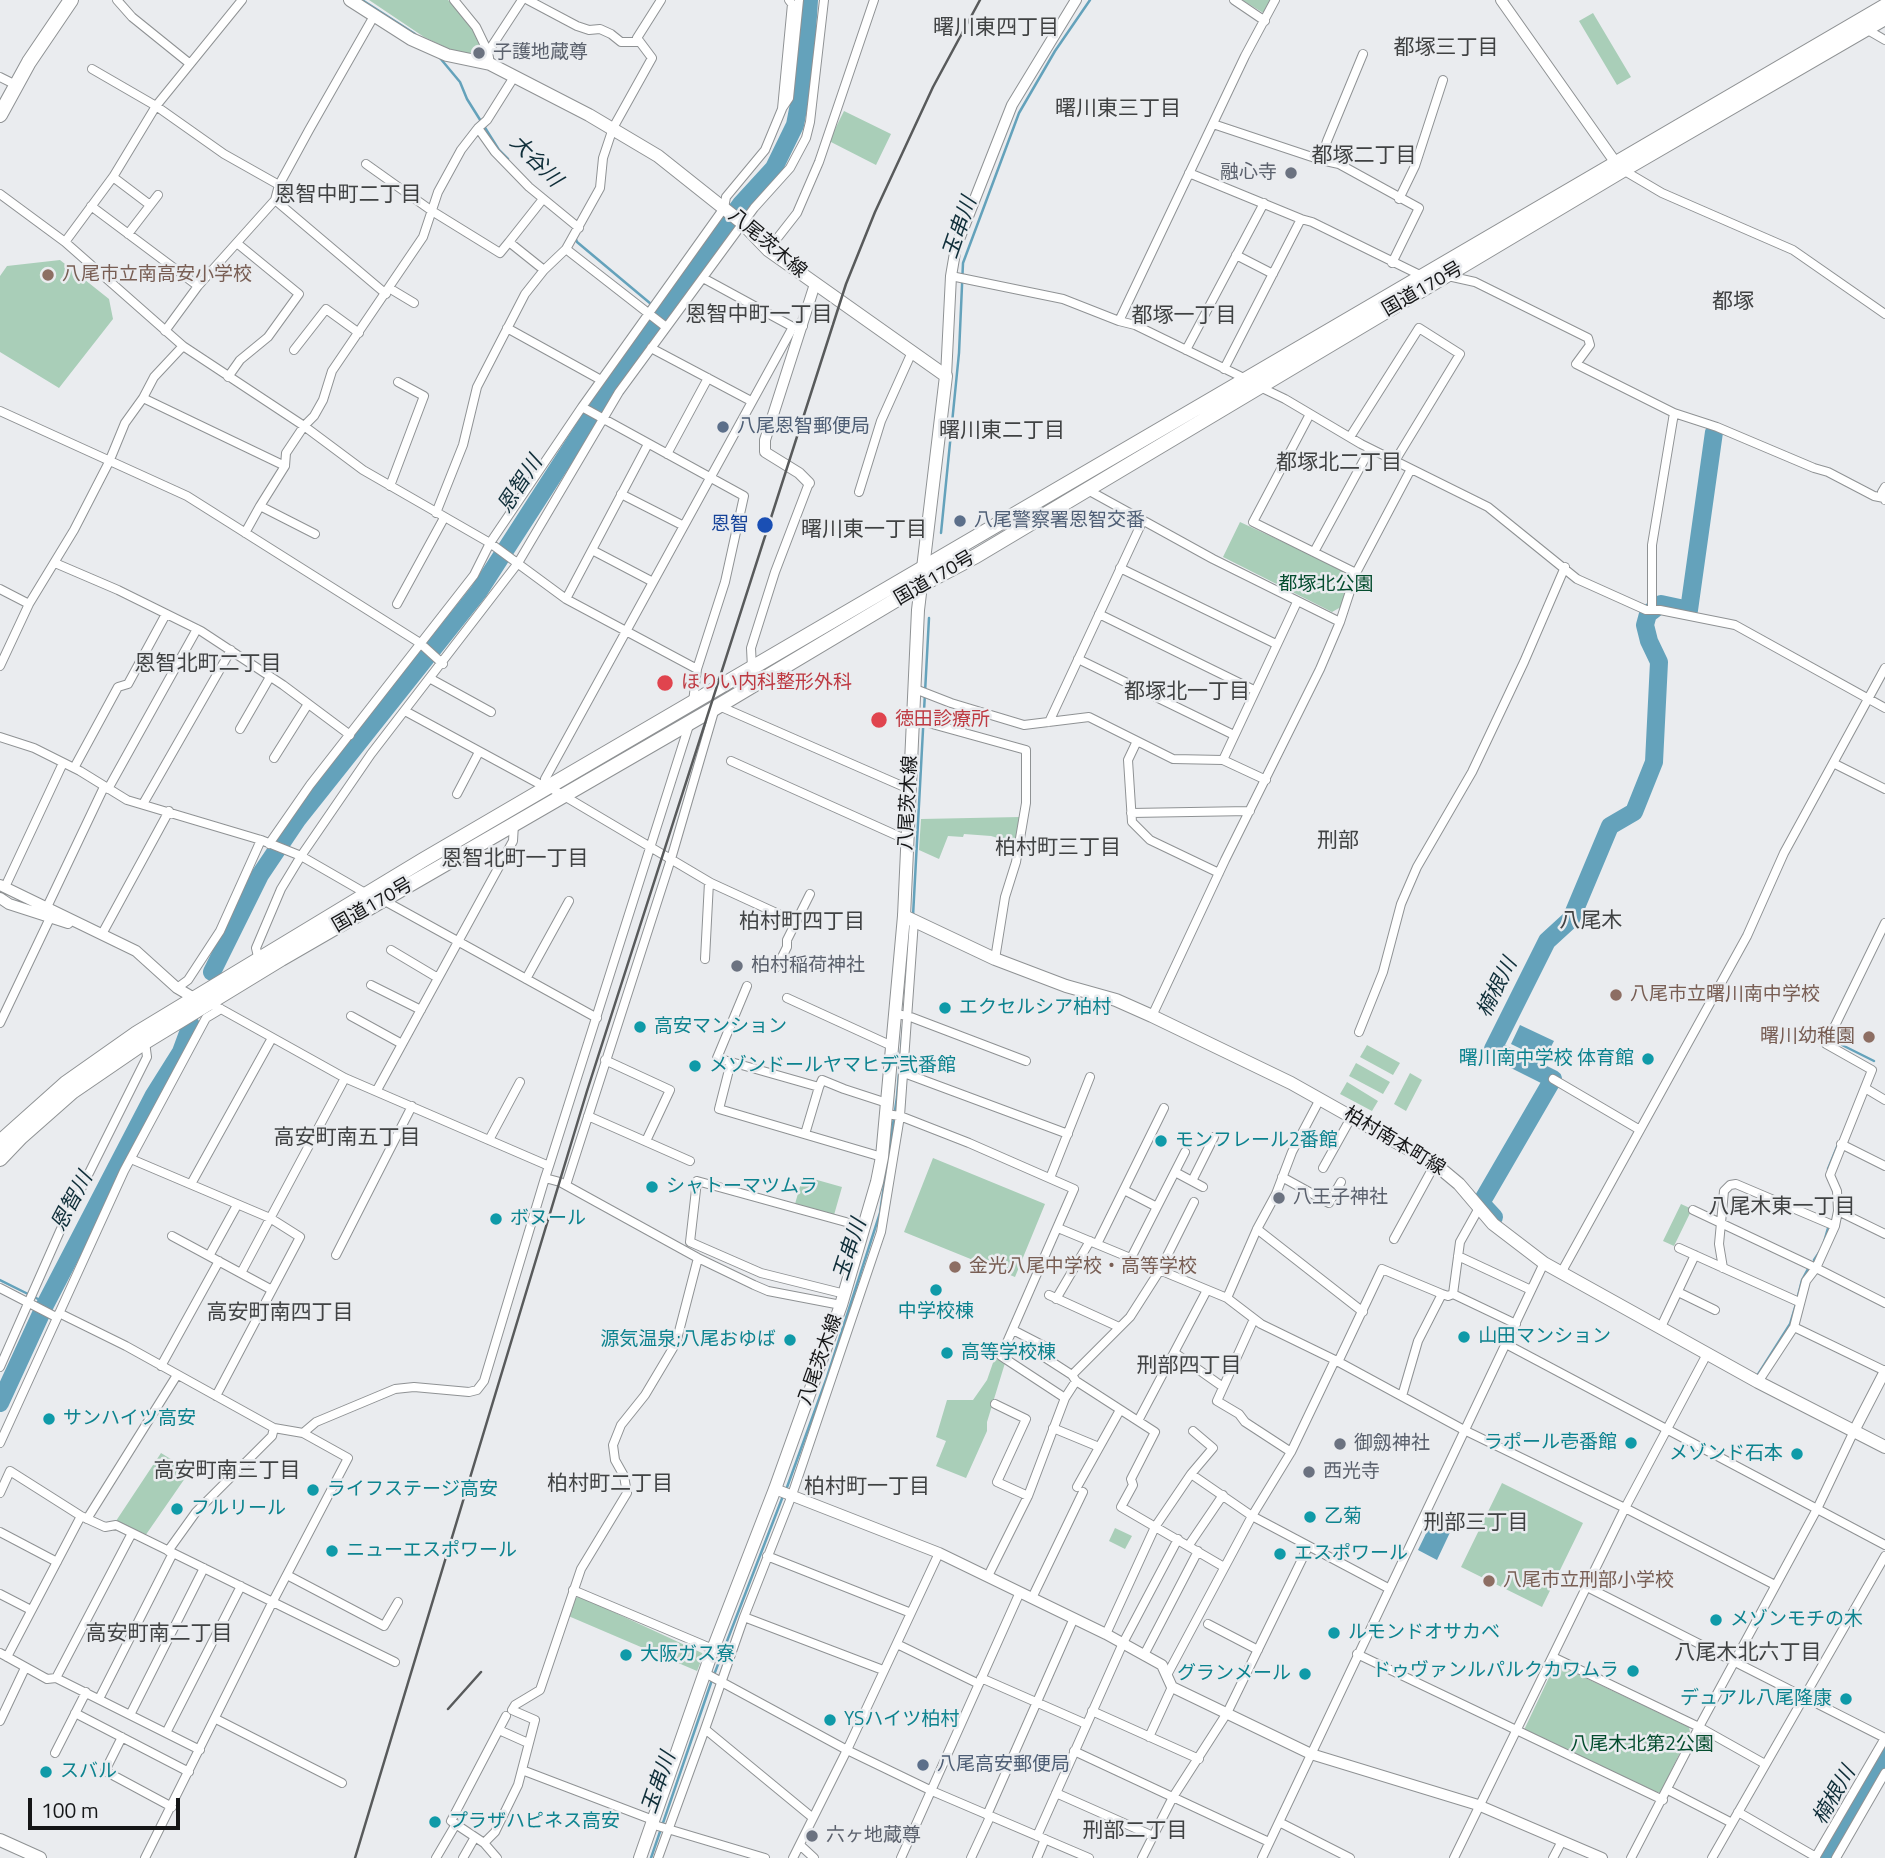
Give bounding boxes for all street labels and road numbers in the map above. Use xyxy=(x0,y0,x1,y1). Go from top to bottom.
street label: 八尾茨木線 xyxy=(723,205,811,283)
street label: 国道170号 xyxy=(1379,258,1467,322)
street label: 国道170号 xyxy=(891,547,979,611)
street label: 八尾茨木線 xyxy=(895,755,923,851)
street label: 国道170号 xyxy=(329,874,417,938)
street label: 柏村南本町線 xyxy=(1339,1103,1449,1181)
street label: 八尾茨木線 xyxy=(794,1311,848,1409)

